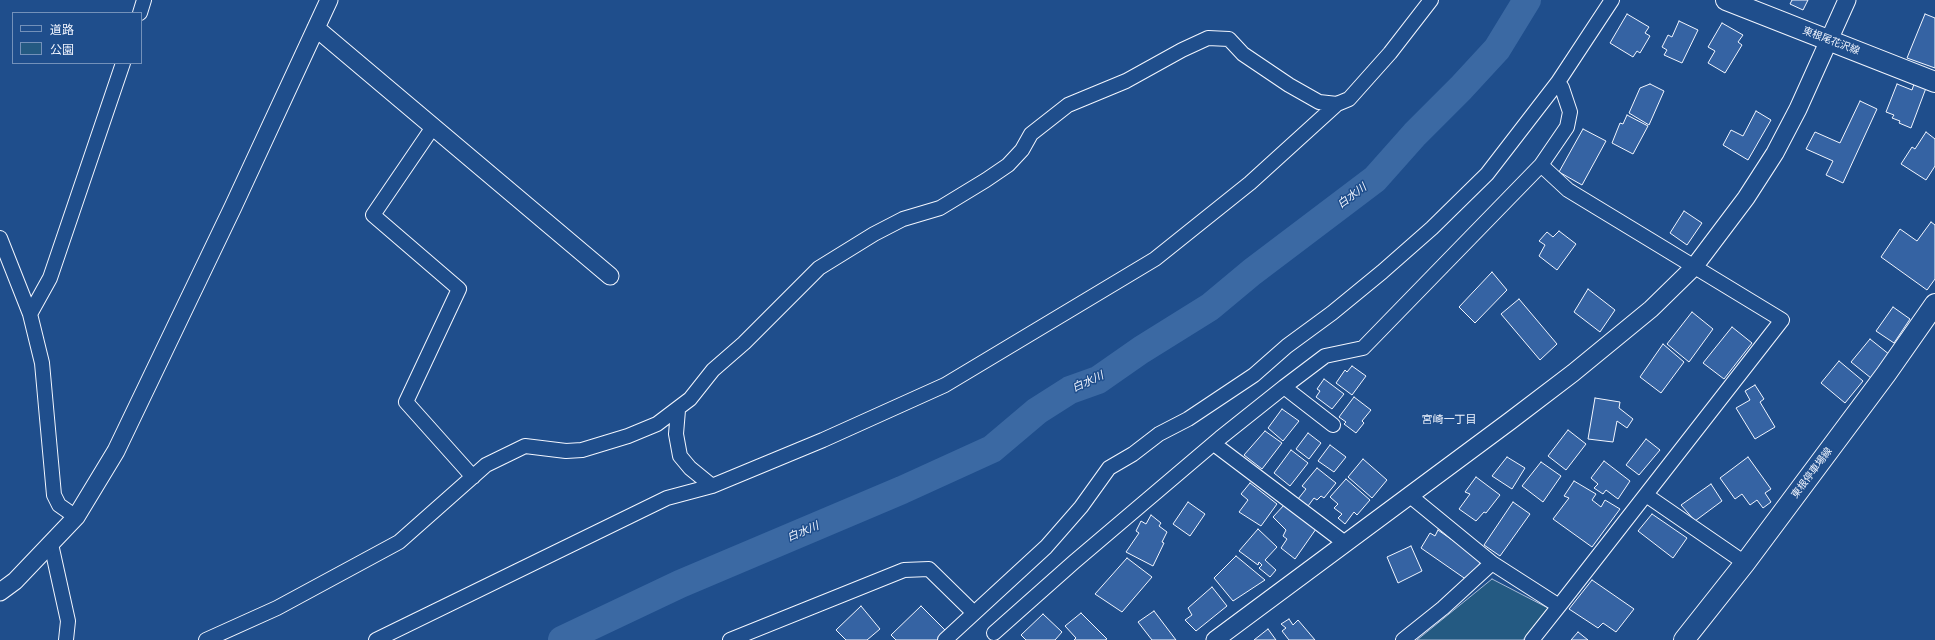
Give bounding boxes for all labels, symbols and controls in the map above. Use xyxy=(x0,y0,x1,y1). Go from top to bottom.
legend xyxy=(12,12,142,64)
text: 道路 xyxy=(50,22,74,37)
street label: 東根尾花沢線 xyxy=(1801,25,1861,57)
text: 公園 xyxy=(50,42,74,57)
water label: 白水川 xyxy=(1335,181,1369,211)
water label: 白水川 xyxy=(1070,369,1106,395)
district label: 宮崎一丁目 xyxy=(1422,413,1476,427)
street label: 東根停車場線 xyxy=(1789,445,1835,501)
water label: 白水川 xyxy=(785,519,821,545)

